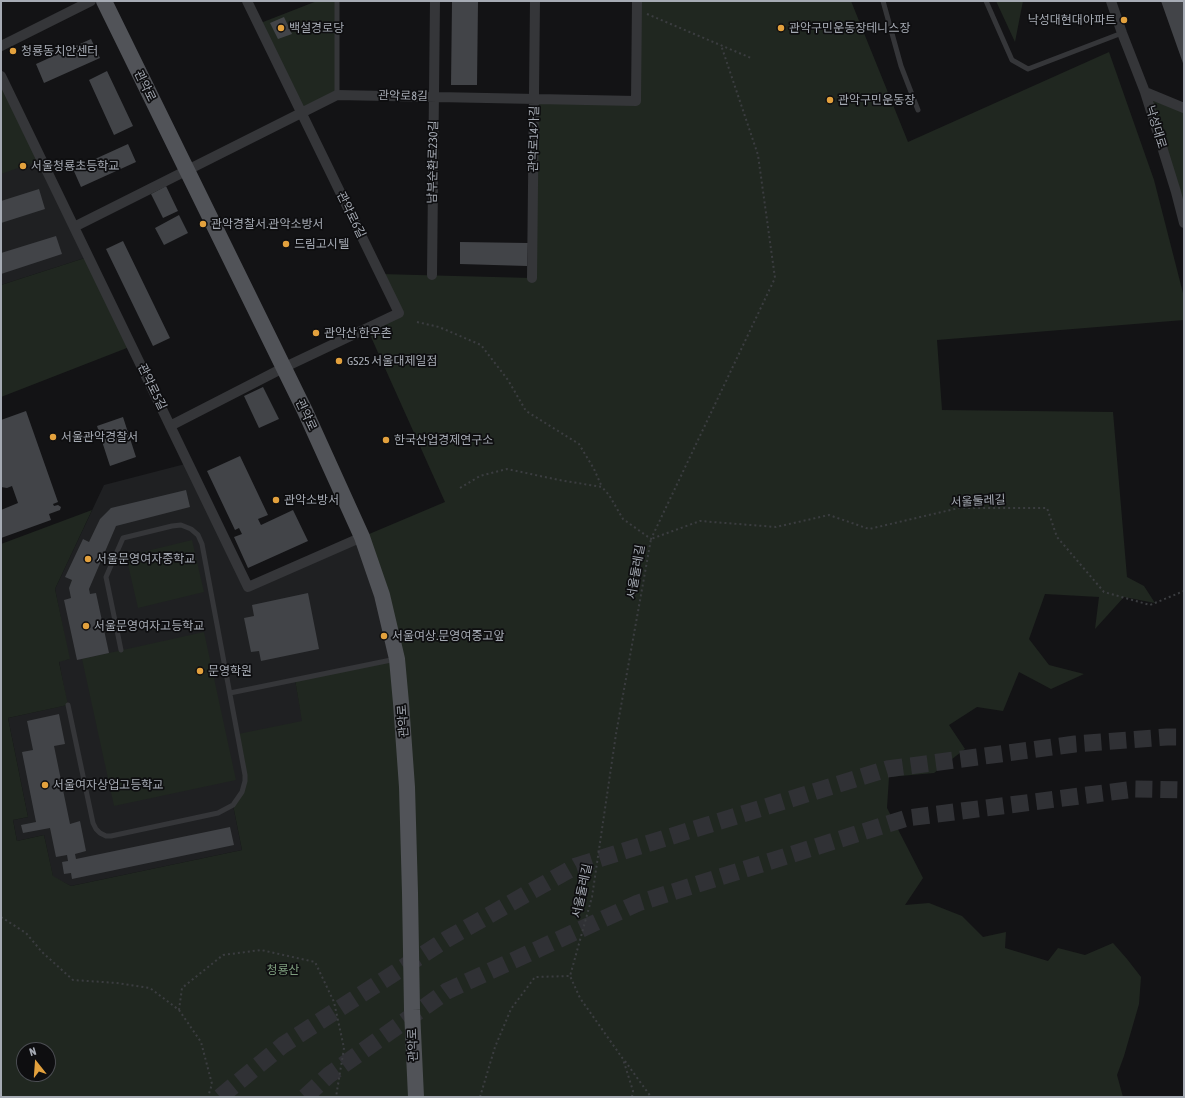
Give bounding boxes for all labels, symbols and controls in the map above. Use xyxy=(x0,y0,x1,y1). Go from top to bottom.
place label: 낙성대현대아파트 xyxy=(1028,13,1116,27)
marker: 낙성대현대아파트 xyxy=(1119,15,1129,25)
place label: 백설경로당 xyxy=(289,21,344,35)
place label: 관악구민운동장테니스장 xyxy=(789,21,910,35)
marker: 백설경로당 xyxy=(276,23,286,33)
marker: 관악구민운동장테니스장 xyxy=(776,23,786,33)
place label: 청룡동치안센터 xyxy=(21,44,98,58)
marker: 청룡동치안센터 xyxy=(8,46,18,56)
street label: 관악로 xyxy=(131,68,159,104)
street label: 관악로8길 xyxy=(378,88,428,104)
place label: 관악구민운동장 xyxy=(838,93,915,107)
marker: 관악구민운동장 xyxy=(825,95,835,105)
street label: 낙성대로 xyxy=(1143,104,1169,150)
street label: 관악로14가길 xyxy=(526,106,542,172)
street label: 남부순환로230길 xyxy=(425,120,441,204)
place label: 서울청룡초등학교 xyxy=(31,159,119,173)
marker: 서울청룡초등학교 xyxy=(18,161,28,171)
street label: 관악로6길 xyxy=(334,189,368,241)
place label: 관악경찰서.관악소방서 xyxy=(211,217,324,231)
marker: 관악경찰서.관악소방서 xyxy=(198,219,208,229)
place label: 드림고시텔 xyxy=(294,237,349,251)
marker: 드림고시텔 xyxy=(281,239,291,249)
place label: 관악산 한우촌 xyxy=(324,326,392,340)
marker: 관악산 한우촌 xyxy=(311,328,321,338)
place label: GS25 서울대제일점 xyxy=(347,354,438,368)
marker: GS25 서울대제일점 xyxy=(334,356,344,366)
street label: 관악로5길 xyxy=(135,361,169,413)
street label: 관악로 xyxy=(292,397,320,433)
place label: 서울관악경찰서 xyxy=(61,430,138,444)
marker: 서울관악경찰서 xyxy=(48,432,58,442)
place label: 한국산업경제연구소 xyxy=(394,433,493,447)
marker: 한국산업경제연구소 xyxy=(381,435,391,445)
street label: 서울둘레길 xyxy=(950,492,1006,510)
place label: 관악소방서 xyxy=(284,493,339,507)
marker: 관악소방서 xyxy=(271,495,281,505)
street label: 서울둘레길 xyxy=(624,544,648,600)
place label: 서울문영여자중학교 xyxy=(96,552,195,566)
marker: 서울문영여자중학교 xyxy=(83,554,93,564)
place label: 서울문영여자고등학교 xyxy=(94,619,204,633)
marker: 서울문영여자고등학교 xyxy=(81,621,91,631)
place label: 서울여상.문영여중고앞 xyxy=(392,629,505,643)
marker: 서울여상.문영여중고앞 xyxy=(379,631,389,641)
place label: 문영학원 xyxy=(208,664,252,678)
marker: 문영학원 xyxy=(195,666,205,676)
street label: 관악로 xyxy=(395,704,411,738)
place label: 서울여자상업고등학교 xyxy=(53,778,163,792)
marker: 서울여자상업고등학교 xyxy=(40,780,50,790)
street label: 서울둘레길 xyxy=(569,863,595,919)
park label: 청룡산 xyxy=(266,963,300,977)
street label: 관악로 xyxy=(405,1028,421,1062)
north arrow xyxy=(16,1042,56,1082)
text: N xyxy=(28,1045,38,1058)

